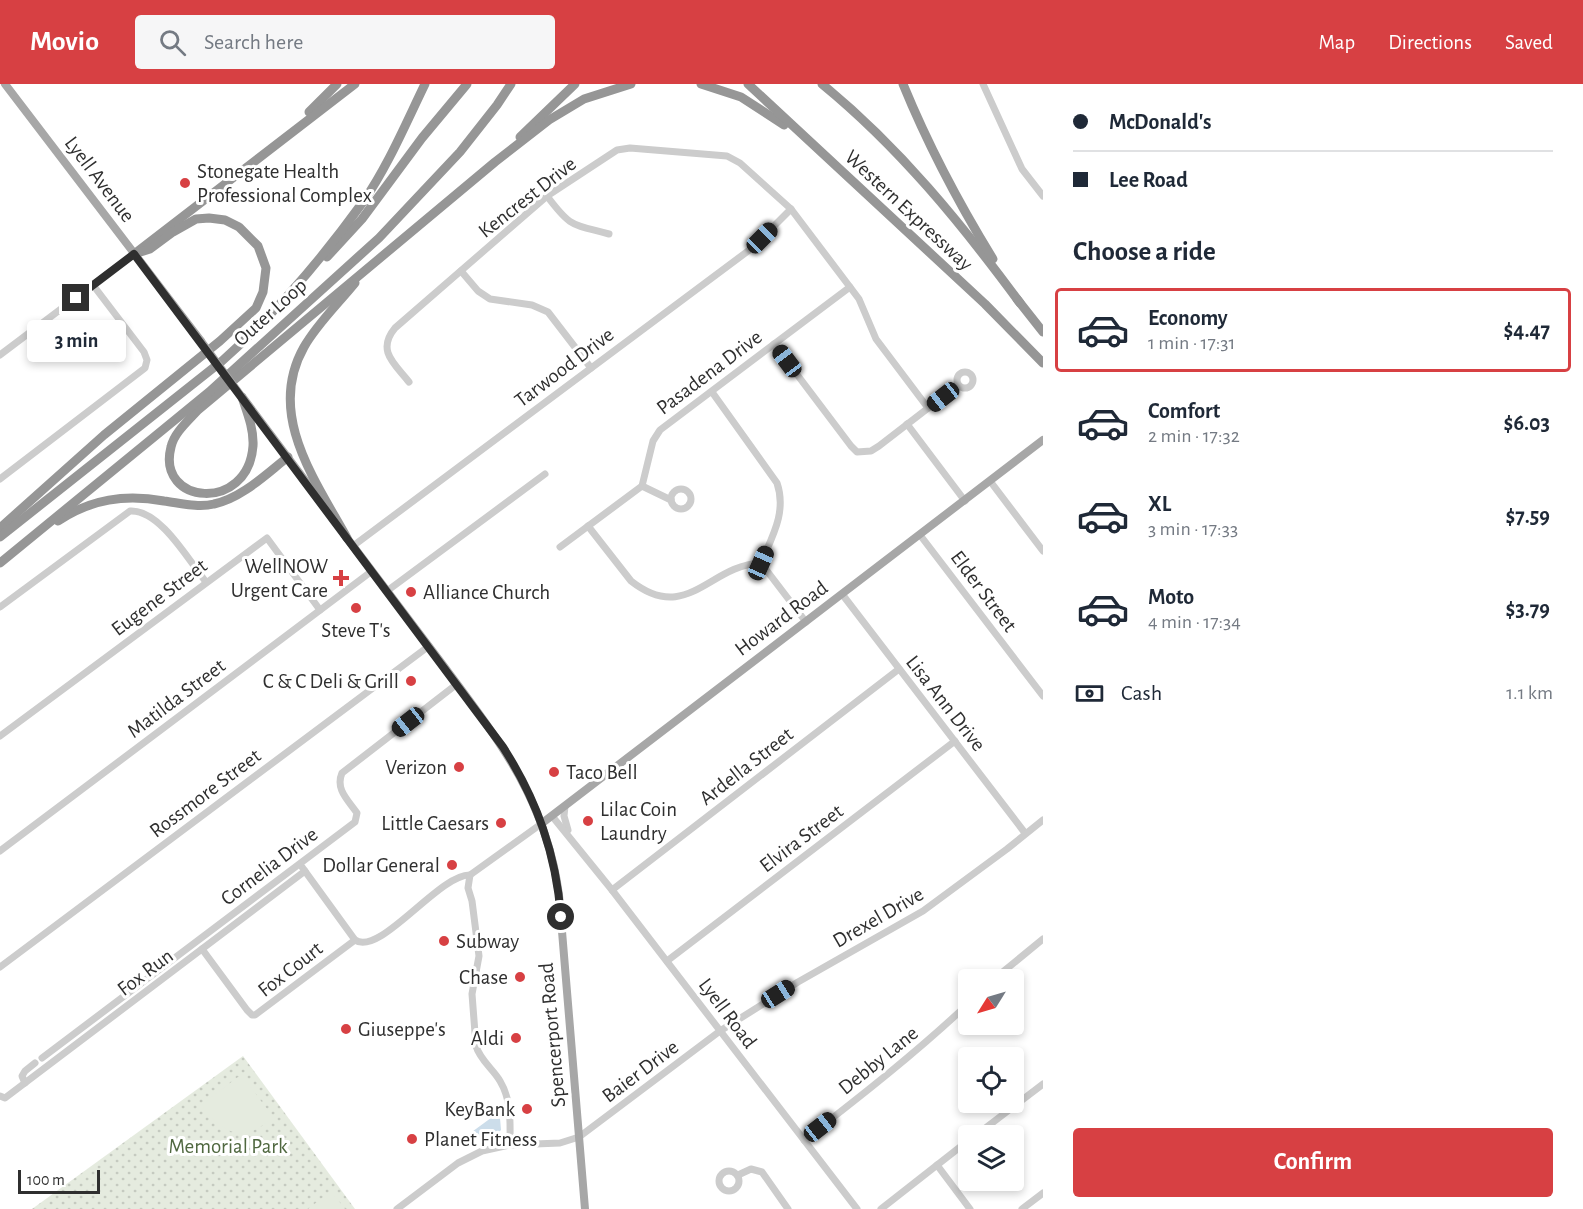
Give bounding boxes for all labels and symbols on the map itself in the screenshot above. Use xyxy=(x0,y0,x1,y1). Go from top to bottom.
street label: Lyell Avenue xyxy=(61,132,139,226)
street label: Western Expressway xyxy=(841,146,977,275)
street label: Kencrest Drive xyxy=(475,153,580,242)
place label: Stonegate Health Professional Complex xyxy=(197,161,372,206)
marker: Stonegate Health Professional Complex xyxy=(178,176,192,190)
car xyxy=(743,219,781,257)
street label: Outer Loop xyxy=(230,274,311,350)
route end xyxy=(62,284,89,311)
callout: 3 min xyxy=(26,319,125,361)
street label: Tarwood Drive xyxy=(511,324,618,411)
street label: Pasadena Drive xyxy=(653,326,766,419)
car xyxy=(769,341,805,381)
car xyxy=(923,379,963,415)
car xyxy=(745,543,777,583)
street label: Elder Street xyxy=(946,547,1021,636)
street label: Eugene Street xyxy=(108,555,211,640)
place label: WellNOW Urgent Care xyxy=(231,556,328,601)
marker: WellNOW Urgent Care xyxy=(332,569,350,587)
street label: Howard Road xyxy=(731,577,832,660)
place label: Alliance Church xyxy=(423,582,550,603)
marker: Alliance Church xyxy=(404,585,418,599)
marker: Steve T's xyxy=(349,601,363,615)
place label: Steve T's xyxy=(321,620,391,641)
street label: Lisa Ann Drive xyxy=(902,651,989,755)
street label: Matilda Street xyxy=(123,655,229,742)
place label: C & C Deli & Grill xyxy=(263,671,399,692)
marker: C & C Deli & Grill xyxy=(404,674,418,688)
car xyxy=(388,704,428,740)
street label: Ardella Street xyxy=(696,723,797,809)
street label: Rossmore Street xyxy=(146,745,265,842)
place label: Verizon xyxy=(385,757,447,778)
marker: Verizon xyxy=(452,760,466,774)
place label: Taco Bell xyxy=(566,762,638,783)
marker: Taco Bell xyxy=(547,765,561,779)
place label: Lilac Coin Laundry xyxy=(600,799,677,844)
street label: Elvira Street xyxy=(756,800,847,876)
place label: Little Caesars xyxy=(381,813,489,834)
marker: Lilac Coin Laundry xyxy=(581,814,595,828)
marker: Little Caesars xyxy=(494,816,508,830)
street label: Cornelia Drive xyxy=(217,823,322,909)
place label: Dollar General xyxy=(322,855,440,876)
marker: Dollar General xyxy=(445,858,459,872)
street label: Drexel Drive xyxy=(829,883,927,952)
route start xyxy=(547,903,574,930)
place label: Subway xyxy=(456,931,519,952)
marker: Subway xyxy=(437,934,451,948)
street label: Fox Court xyxy=(254,938,327,1001)
street label: Fox Run xyxy=(114,945,177,1000)
street label: Spencerport Road xyxy=(536,962,569,1108)
place label: Chase xyxy=(459,967,508,988)
north arrow xyxy=(958,969,1024,1035)
marker: Chase xyxy=(513,970,527,984)
street label: Lyell Road xyxy=(694,974,761,1053)
car xyxy=(758,977,798,1011)
place label: Giuseppe's xyxy=(358,1019,446,1040)
marker: Giuseppe's xyxy=(339,1022,353,1036)
street label: Debby Lane xyxy=(835,1022,922,1099)
place label: Aldi xyxy=(471,1028,504,1049)
marker: Aldi xyxy=(509,1031,523,1045)
street label: Baier Drive xyxy=(598,1036,682,1107)
place label: KeyBank xyxy=(444,1099,515,1120)
marker: KeyBank xyxy=(520,1102,534,1116)
car xyxy=(800,1109,840,1145)
place label: Planet Fitness xyxy=(424,1129,537,1150)
marker: Planet Fitness xyxy=(405,1132,419,1146)
park label: Memorial Park xyxy=(168,1136,288,1157)
scale bar xyxy=(18,1167,100,1194)

